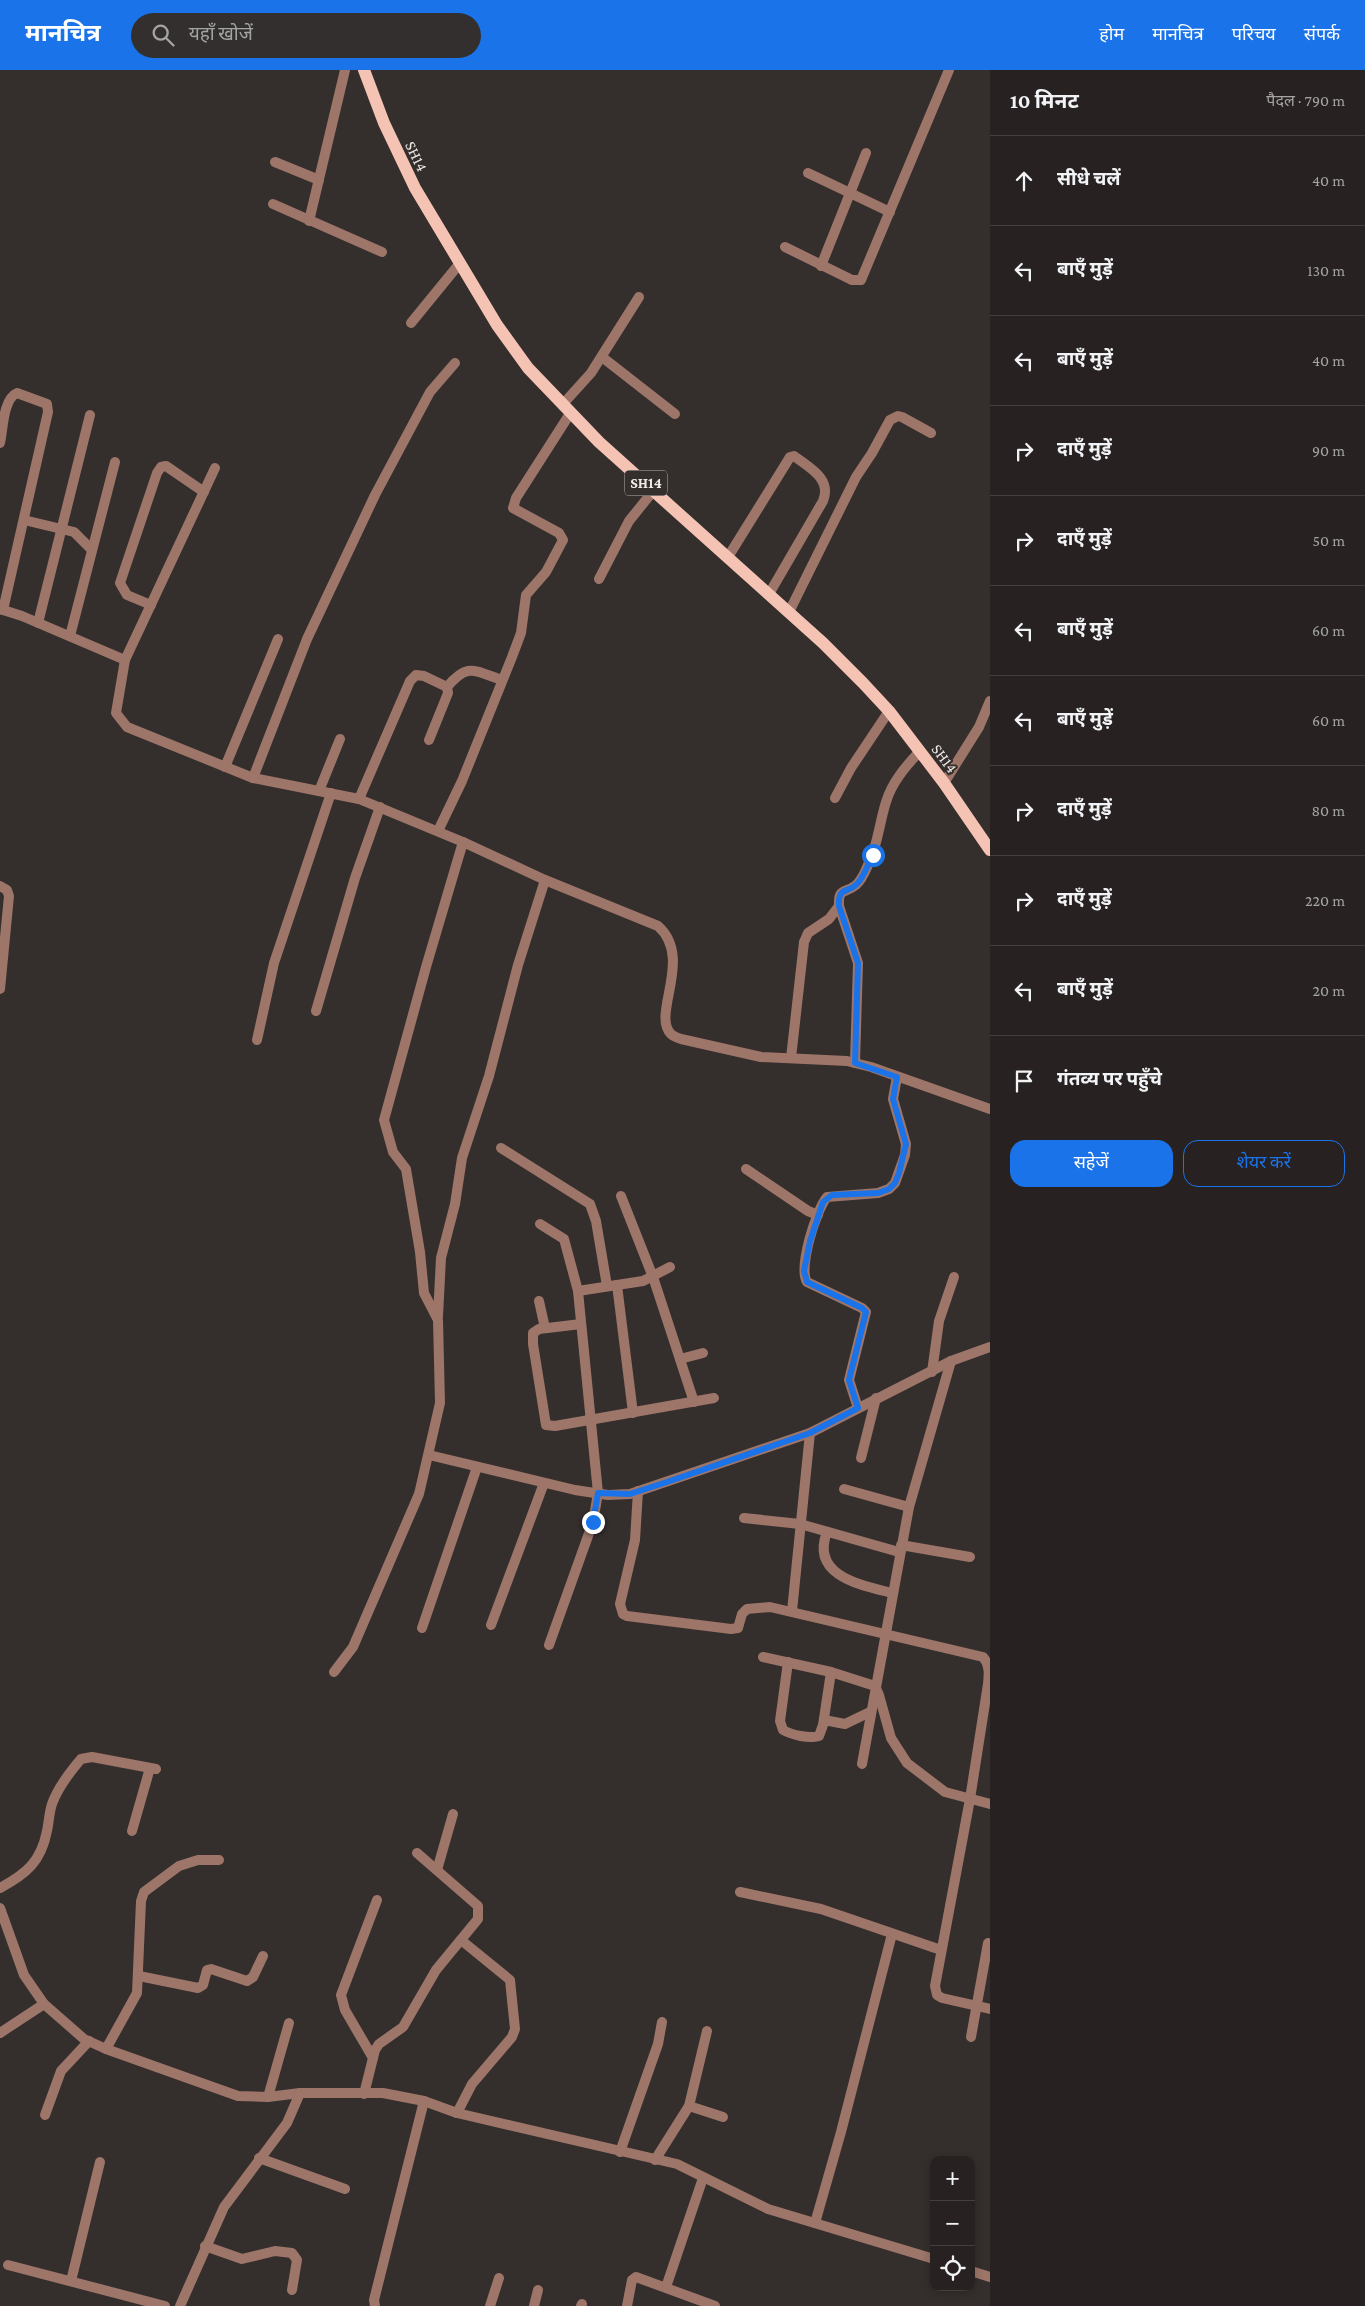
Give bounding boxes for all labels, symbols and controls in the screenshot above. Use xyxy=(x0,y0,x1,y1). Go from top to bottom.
search box xyxy=(131,13,481,58)
text: मानचित्र xyxy=(25,19,101,46)
icon: search xyxy=(149,21,177,49)
text: यहाँ खोजें xyxy=(189,23,253,44)
text: होम xyxy=(1099,24,1124,44)
text: मानचित्र xyxy=(1152,24,1204,44)
text: परिचय xyxy=(1232,24,1276,44)
text: संपर्क xyxy=(1304,24,1340,44)
text: 10 मिनट xyxy=(1010,89,1079,113)
text: पैदल · 790 m xyxy=(1266,92,1345,109)
street label: SH14 xyxy=(402,138,431,174)
icon: ahead xyxy=(1010,167,1038,195)
text: सीधे चलें xyxy=(1057,168,1121,189)
text: 40 m xyxy=(1312,172,1345,189)
icon: left xyxy=(1010,257,1038,285)
text: बाएँ मुड़ें xyxy=(1057,258,1113,279)
text: 130 m xyxy=(1307,262,1345,279)
icon: left xyxy=(1010,347,1038,375)
text: बाएँ मुड़ें xyxy=(1057,348,1113,369)
text: 40 m xyxy=(1312,352,1345,369)
icon: right xyxy=(1010,437,1038,465)
text: दाएँ मुड़ें xyxy=(1057,438,1112,459)
text: 90 m xyxy=(1312,442,1345,459)
road number: SH14 xyxy=(625,470,667,496)
icon: right xyxy=(1010,527,1038,555)
text: दाएँ मुड़ें xyxy=(1057,528,1112,549)
text: 50 m xyxy=(1313,532,1345,549)
icon: left xyxy=(1010,617,1038,645)
text: बाएँ मुड़ें xyxy=(1057,618,1113,639)
text: 60 m xyxy=(1312,622,1345,639)
icon: left xyxy=(1010,707,1038,735)
text: बाएँ मुड़ें xyxy=(1057,708,1113,729)
text: 60 m xyxy=(1312,712,1345,729)
street label: SH14 xyxy=(928,741,961,776)
icon: right xyxy=(1010,797,1038,825)
text: दाएँ मुड़ें xyxy=(1057,798,1112,819)
text: 80 m xyxy=(1311,802,1345,819)
route start xyxy=(862,844,885,867)
icon: right xyxy=(1010,887,1038,915)
text: दाएँ मुड़ें xyxy=(1057,888,1112,909)
text: 220 m xyxy=(1305,892,1345,909)
icon: left xyxy=(1010,977,1038,1005)
text: बाएँ मुड़ें xyxy=(1057,978,1113,999)
text: 20 m xyxy=(1312,982,1345,999)
icon: arrive xyxy=(1010,1067,1038,1095)
text: गंतव्य पर पहुँचे xyxy=(1057,1068,1162,1089)
button: सहेजें xyxy=(1010,1140,1173,1187)
button: शेयर करें xyxy=(1183,1140,1345,1187)
route end xyxy=(582,1511,605,1534)
map controls xyxy=(930,2156,975,2291)
button: + xyxy=(930,2156,975,2201)
button: − xyxy=(930,2201,975,2246)
button: locate xyxy=(930,2246,975,2291)

